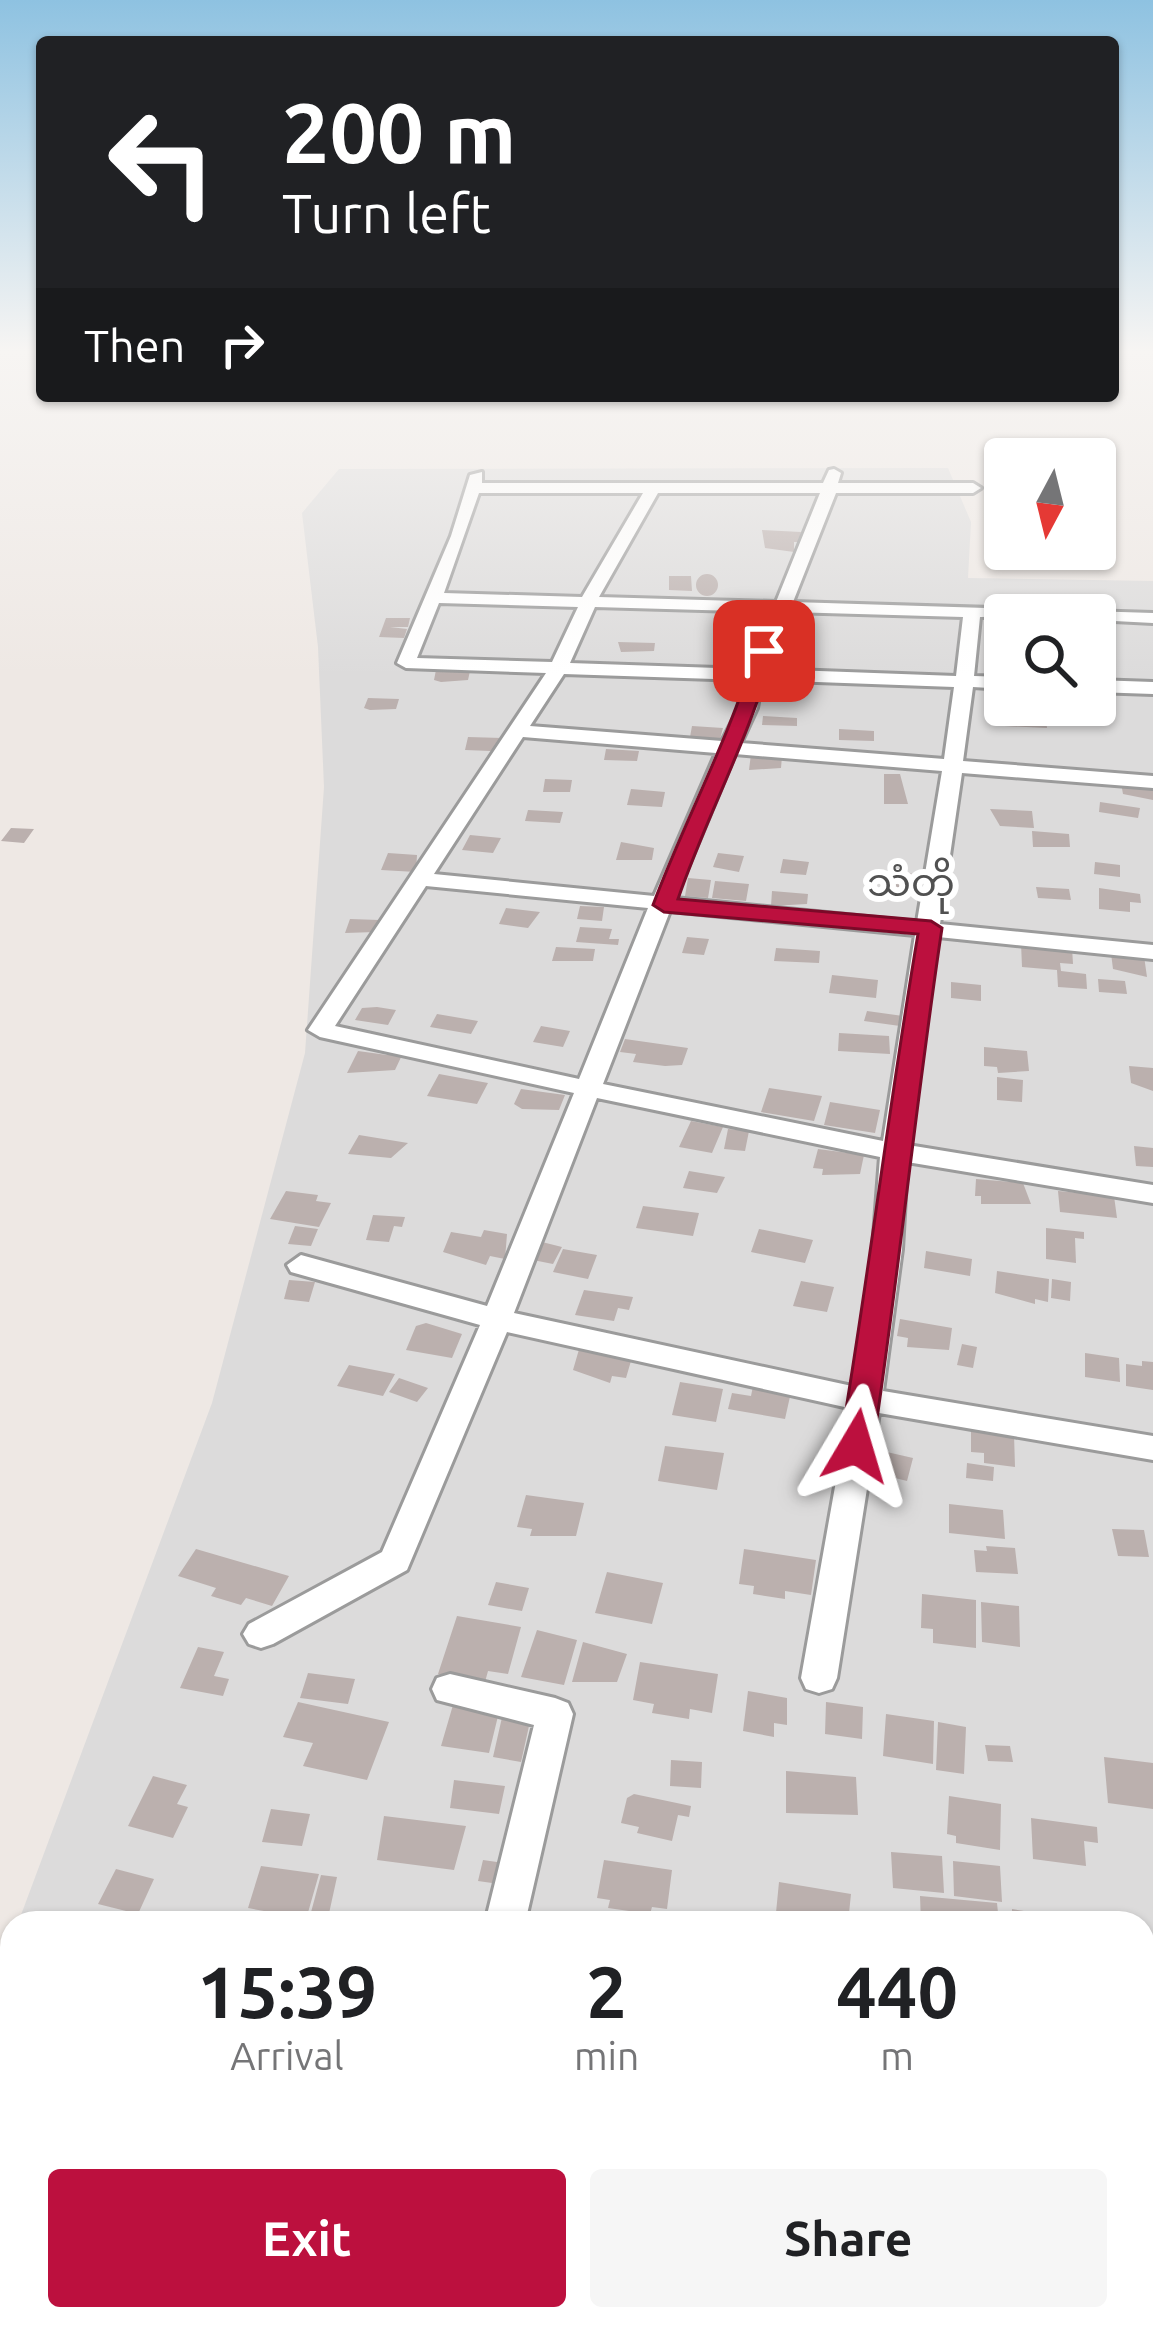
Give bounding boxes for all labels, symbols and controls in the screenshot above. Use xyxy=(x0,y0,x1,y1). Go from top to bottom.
icon: left xyxy=(84,84,240,240)
text: 200 m xyxy=(282,85,516,179)
text: Turn left xyxy=(282,183,491,243)
icon: right xyxy=(209,312,275,378)
text: Then xyxy=(84,320,185,371)
north arrow xyxy=(984,438,1116,570)
map controls xyxy=(984,438,1116,726)
button: search xyxy=(984,594,1116,726)
pin xyxy=(713,600,815,702)
icon: arrive xyxy=(731,618,797,684)
district label: သံတို xyxy=(867,857,955,914)
position arrow xyxy=(793,1383,919,1509)
text: 15:39 xyxy=(197,1951,377,2032)
text: 2 xyxy=(586,1951,627,2032)
text: 440 xyxy=(836,1951,958,2032)
text: Arrival xyxy=(230,2034,344,2077)
text: min xyxy=(574,2034,639,2077)
text: m xyxy=(880,2034,914,2077)
button: Exit xyxy=(48,2169,566,2307)
button: Share xyxy=(590,2169,1107,2307)

